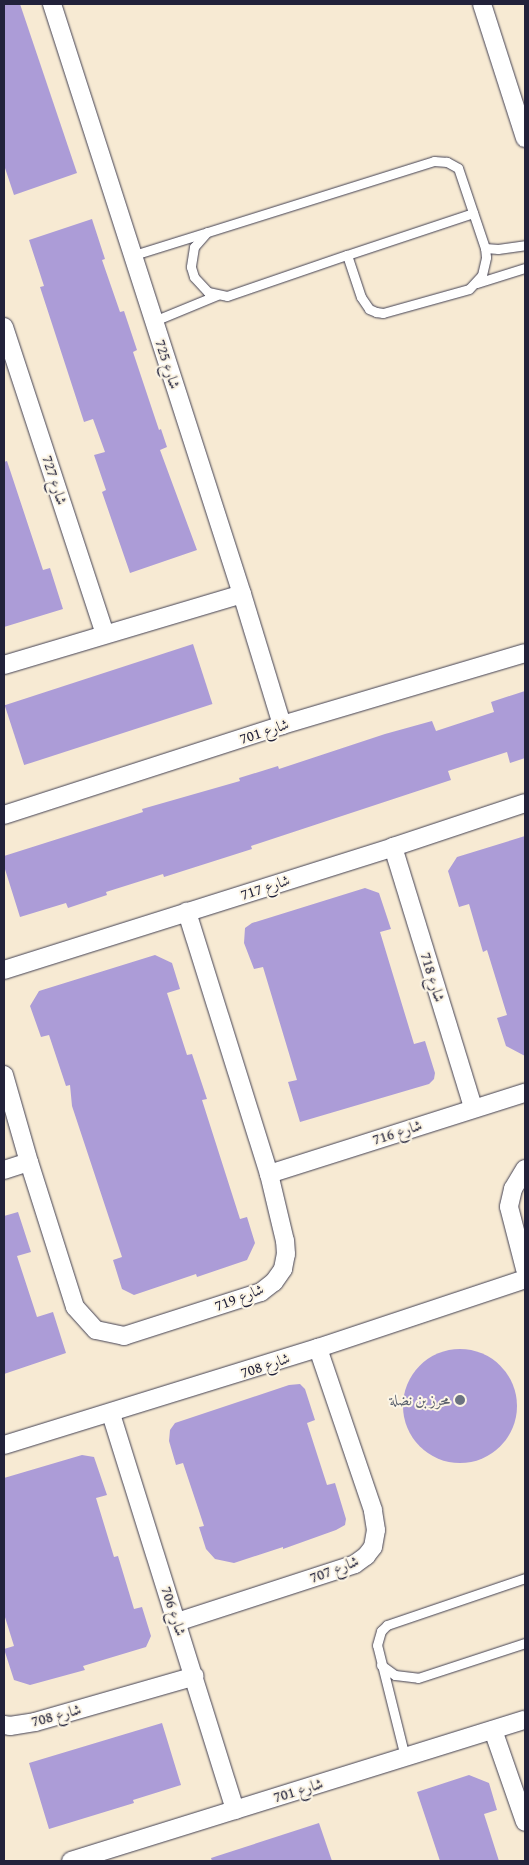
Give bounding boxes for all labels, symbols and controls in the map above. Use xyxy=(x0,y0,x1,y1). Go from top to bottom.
street label: شارع 725 xyxy=(152,337,184,391)
street label: شارع 727 xyxy=(39,453,71,507)
street label: شارع 701 xyxy=(237,715,291,747)
street label: شارع 717 xyxy=(238,871,292,903)
street label: شارع 718 xyxy=(417,950,449,1004)
street label: شارع 716 xyxy=(370,1116,424,1148)
street label: شارع 719 xyxy=(212,1279,266,1315)
street label: شارع 708 xyxy=(238,1349,292,1381)
place label: محرز بن نضلة xyxy=(389,1391,450,1409)
marker: محرز بن نضلة xyxy=(454,1394,466,1406)
street label: شارع 707 xyxy=(307,1551,361,1587)
street label: شارع 706 xyxy=(158,1584,190,1638)
street label: شارع 708 xyxy=(29,1700,83,1730)
street label: شارع 701 xyxy=(271,1774,325,1806)

